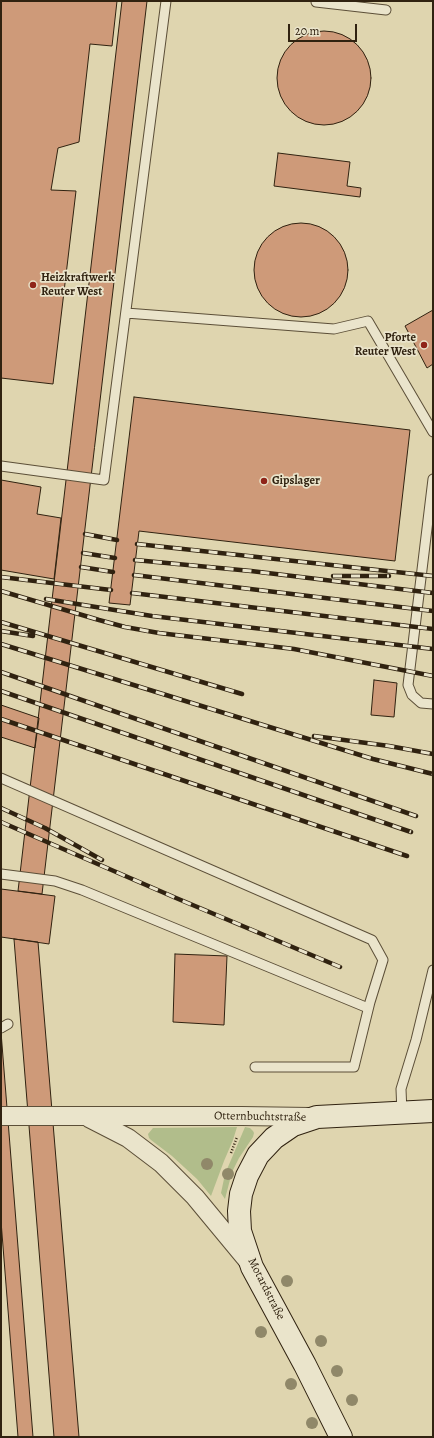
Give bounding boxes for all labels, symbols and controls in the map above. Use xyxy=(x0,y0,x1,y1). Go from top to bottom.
scale bar xyxy=(290,16,359,42)
text: 20 m xyxy=(295,23,319,39)
place label: Heizkraftwerk Reuter West xyxy=(41,271,114,299)
marker: Heizkraftwerk Reuter West xyxy=(28,280,38,290)
place label: Pforte Reuter West xyxy=(355,331,416,359)
marker: Pforte Reuter West xyxy=(419,340,429,350)
place label: Gipslager xyxy=(272,474,320,488)
marker: Gipslager xyxy=(259,476,269,486)
street label: Otternbuchtstraße xyxy=(214,1109,306,1125)
street label: Motardstraße xyxy=(244,1256,288,1322)

